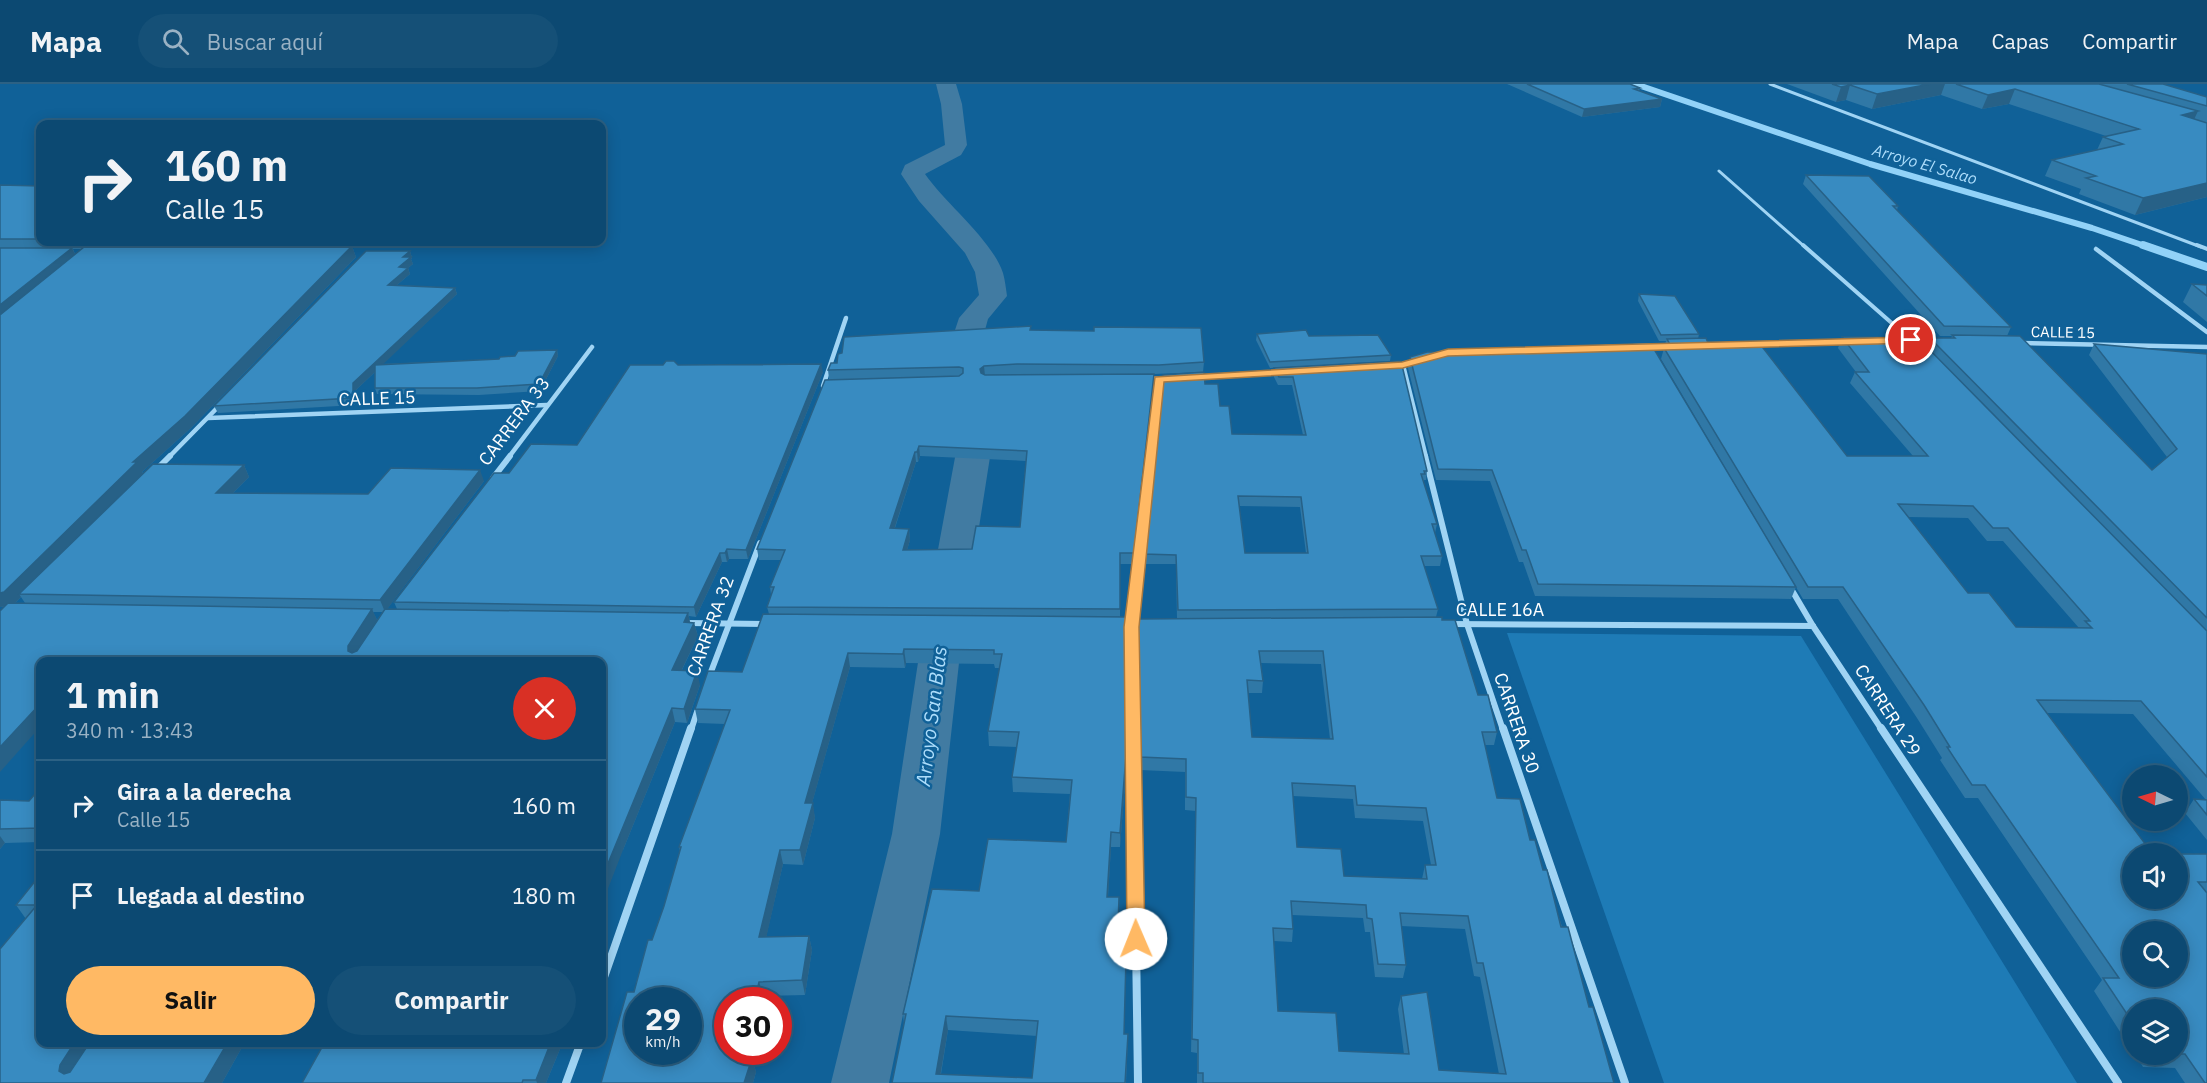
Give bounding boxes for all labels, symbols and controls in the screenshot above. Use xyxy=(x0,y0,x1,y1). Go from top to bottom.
search box xyxy=(138,14,558,68)
text: Mapa xyxy=(30,23,102,60)
icon: search xyxy=(159,25,192,58)
text: Buscar aquí xyxy=(207,27,323,56)
text: Mapa xyxy=(1907,27,1958,55)
text: Capas xyxy=(1991,27,2049,55)
text: Compartir xyxy=(2082,27,2177,55)
text: 160 m xyxy=(165,138,288,193)
water label: Arroyo El Salao xyxy=(1869,139,1980,189)
icon: right xyxy=(66,144,144,222)
text: Calle 15 xyxy=(165,191,264,226)
pin xyxy=(1885,314,1936,365)
street label: CALLE 15 xyxy=(2031,322,2095,342)
icon: arrive xyxy=(1894,323,1927,356)
street label: CARRERA 33 xyxy=(473,372,555,470)
street label: CALLE 15 xyxy=(338,385,416,411)
street label: CARRERA 32 xyxy=(681,573,739,679)
street label: CALLE 16A xyxy=(1456,598,1545,621)
water label: Arroyo San Blas xyxy=(909,644,953,789)
street label: CARRERA 29 xyxy=(1850,660,1926,760)
street label: CARRERA 30 xyxy=(1489,670,1545,776)
text: 1 min xyxy=(66,671,160,718)
button: close xyxy=(513,677,576,740)
text: 340 m · 13:43 xyxy=(66,717,194,744)
north arrow xyxy=(2122,765,2188,831)
map controls xyxy=(2122,765,2188,1065)
text: Gira a la derecha xyxy=(117,777,291,806)
icon: right xyxy=(66,789,99,822)
text: 160 m xyxy=(512,791,576,820)
text: Calle 15 xyxy=(117,806,191,833)
button: sound xyxy=(2122,843,2188,909)
icon: arrive xyxy=(66,879,99,912)
text: Llegada al destino xyxy=(117,881,305,910)
text: 180 m xyxy=(512,881,576,910)
position arrow xyxy=(1104,907,1168,971)
button: search xyxy=(2122,921,2188,987)
button: Salir xyxy=(66,966,315,1035)
button: Compartir xyxy=(327,966,576,1035)
speed limit sign: 30 xyxy=(714,987,792,1065)
text: 29 xyxy=(645,999,681,1038)
button: layers xyxy=(2122,999,2188,1065)
text: km/h xyxy=(645,1032,681,1051)

